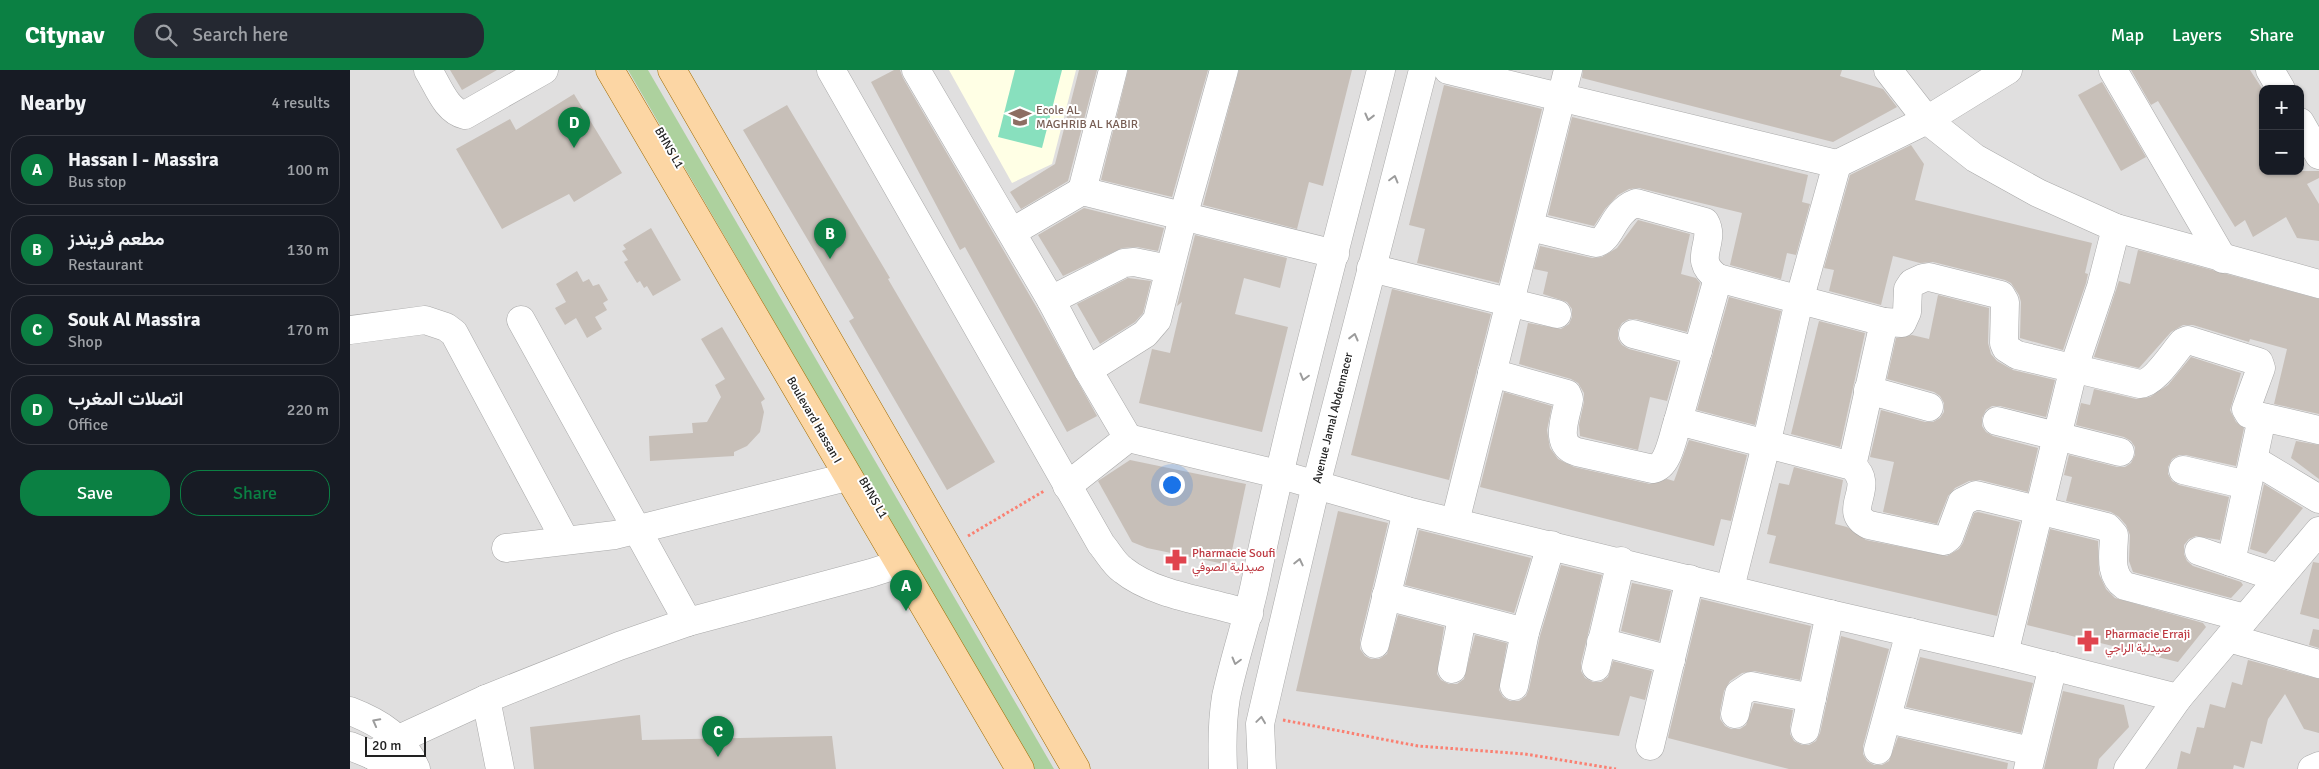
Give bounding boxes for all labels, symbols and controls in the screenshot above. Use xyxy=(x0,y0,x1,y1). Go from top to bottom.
search box xyxy=(134,13,484,58)
text: Citynav xyxy=(25,20,104,50)
icon: search xyxy=(152,21,180,49)
text: Search here xyxy=(192,23,288,47)
text: Map xyxy=(2111,24,2144,46)
text: Layers xyxy=(2172,24,2222,46)
text: Share xyxy=(2250,24,2294,46)
map controls xyxy=(2259,85,2304,175)
button: + xyxy=(2259,85,2304,130)
text: Nearby xyxy=(20,90,86,116)
text: 4 results xyxy=(271,93,330,113)
place label: Ecole AL MAGHRIB AL KABIR xyxy=(1036,103,1138,132)
school or university icon: Ecole AL MAGHRIB AL KABIR xyxy=(1007,104,1033,130)
pin: D xyxy=(558,107,590,148)
one-way arrow xyxy=(1364,113,1375,122)
street label: BHNS L1 xyxy=(651,125,687,171)
button: − xyxy=(2259,130,2304,175)
text: Hassan I - Massira xyxy=(68,148,219,172)
text: A xyxy=(32,160,42,180)
text: 100 m xyxy=(287,160,329,180)
text: Bus stop xyxy=(68,172,126,192)
one-way arrow xyxy=(1389,176,1399,184)
pin: B xyxy=(814,218,846,259)
text: مطعم فريندز xyxy=(68,227,165,251)
text: B xyxy=(32,240,42,260)
text: 130 m xyxy=(287,240,329,260)
text: Restaurant xyxy=(68,255,143,275)
text: Souk Al Massira xyxy=(68,308,200,332)
text: C xyxy=(32,320,42,340)
text: 170 m xyxy=(287,320,329,340)
text: Shop xyxy=(68,332,102,352)
one-way arrow xyxy=(1348,332,1359,341)
street label: Avenue Jamal Abdennacer xyxy=(1309,350,1357,485)
one-way arrow xyxy=(1299,372,1309,380)
street label: Boulevard Hassan I xyxy=(783,374,845,466)
text: اتصلات المغرب xyxy=(68,387,184,411)
text: D xyxy=(32,400,42,420)
text: 220 m xyxy=(287,400,329,420)
text: Office xyxy=(68,415,108,435)
button: Save xyxy=(20,470,170,516)
button: Share xyxy=(180,470,330,516)
your location xyxy=(1159,472,1185,498)
street label: BHNS L1 xyxy=(855,475,891,521)
place label: Pharmacie Soufi صيدلية الصوفي xyxy=(1192,546,1276,577)
pharmacy icon: Pharmacie Soufi صيدلية الصوفي xyxy=(1163,547,1189,573)
one-way arrow xyxy=(1293,558,1304,567)
pin: A xyxy=(890,570,922,611)
place label: Pharmacie Erraji صيدلية الراجي xyxy=(2105,627,2190,658)
pharmacy icon: Pharmacie Erraji صيدلية الراجي xyxy=(2075,628,2101,654)
one-way arrow xyxy=(1231,656,1242,665)
pin: C xyxy=(702,716,734,757)
one-way arrow xyxy=(1256,716,1266,725)
one-way arrow xyxy=(372,718,381,728)
scale bar xyxy=(365,734,426,757)
text: 20 m xyxy=(372,737,401,754)

